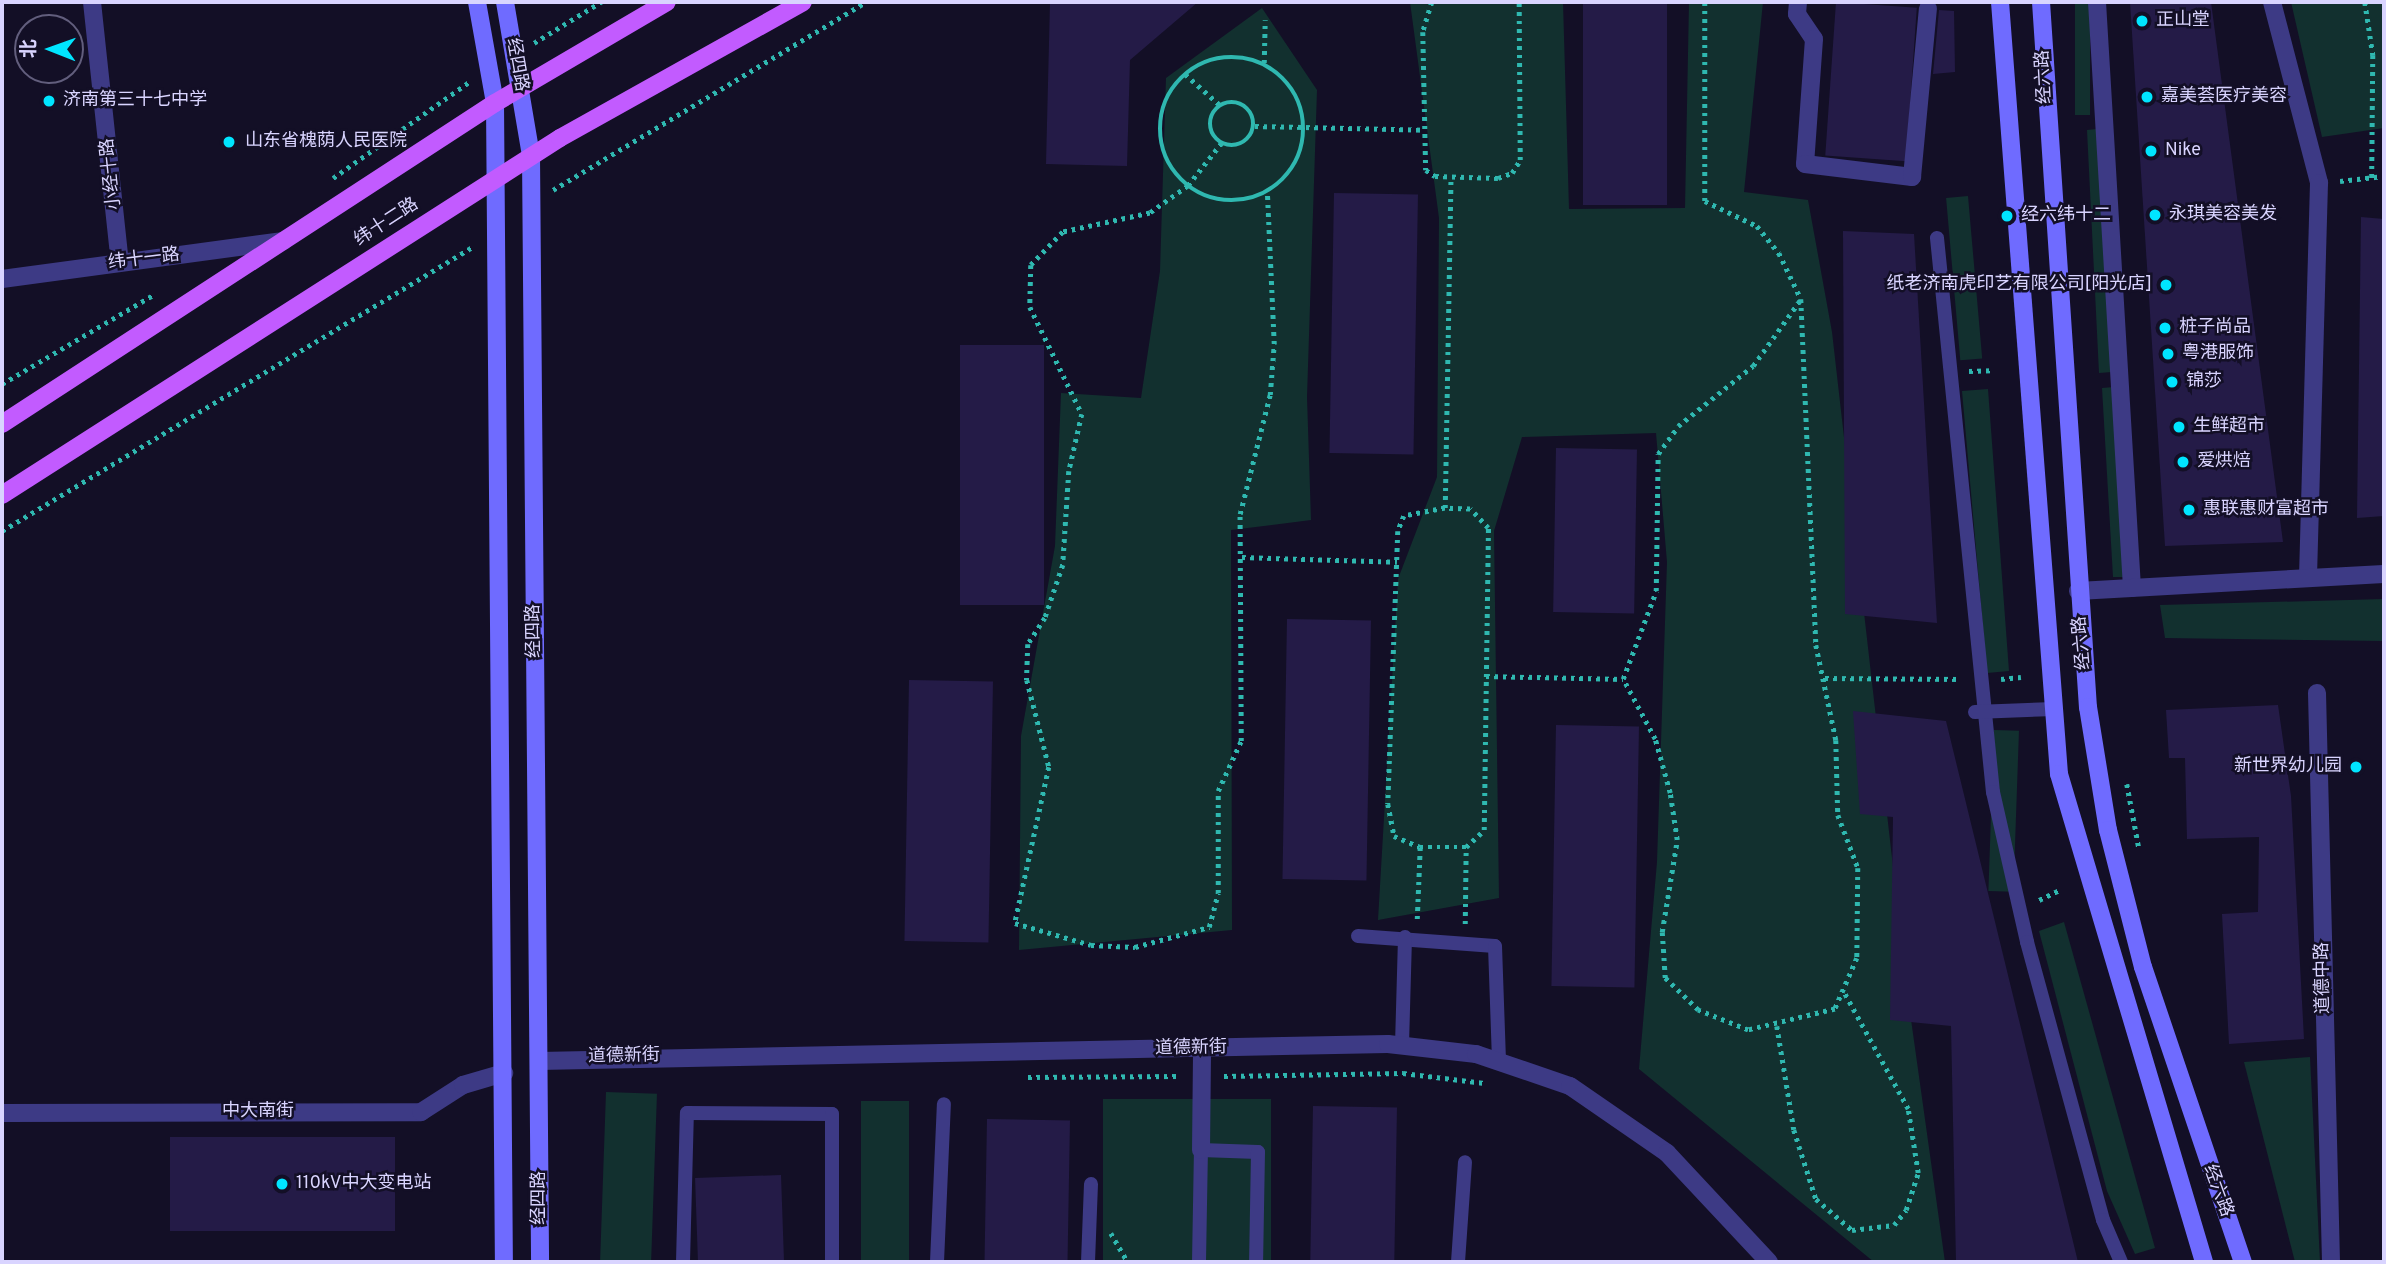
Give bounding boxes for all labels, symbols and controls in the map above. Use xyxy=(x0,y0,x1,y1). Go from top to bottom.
place label: 正山堂 xyxy=(2156,10,2210,32)
marker: 正山堂 xyxy=(2134,13,2150,29)
north arrow xyxy=(14,14,84,84)
street label: 经四路 xyxy=(501,37,531,93)
text: 北 xyxy=(18,39,42,58)
street label: 经六路 xyxy=(2033,49,2057,105)
place label: 嘉美荟医疗美容 xyxy=(2161,86,2287,108)
marker: 嘉美荟医疗美容 xyxy=(2139,89,2155,105)
place label: 济南第三十七中学 xyxy=(63,90,207,112)
marker: 济南第三十七中学 xyxy=(41,93,57,109)
place label: 山东省槐荫人民医院 xyxy=(245,131,407,153)
marker: 山东省槐荫人民医院 xyxy=(219,132,239,152)
street label: 小经十路 xyxy=(97,137,127,211)
place label: Nike xyxy=(2165,140,2201,162)
marker: Nike xyxy=(2143,143,2159,159)
street label: 纬十二路 xyxy=(351,194,423,252)
place label: 永琪美容美发 xyxy=(2169,204,2277,226)
place label: 经六纬十二 xyxy=(2021,205,2111,227)
marker: 永琪美容美发 xyxy=(2147,207,2163,223)
marker: 经六纬十二 xyxy=(1999,208,2015,224)
street label: 纬十一路 xyxy=(107,245,181,275)
place label: 纸老济南虎印艺有限公司[阳光店] xyxy=(1886,274,2152,296)
marker: 纸老济南虎印艺有限公司[阳光店] xyxy=(2158,277,2174,293)
place label: 桩子尚品 xyxy=(2179,317,2251,339)
marker: 桩子尚品 xyxy=(2157,320,2173,336)
place label: 粤港服饰 xyxy=(2182,343,2254,365)
marker: 粤港服饰 xyxy=(2160,346,2176,362)
place label: 锦莎 xyxy=(2186,371,2222,393)
marker: 锦莎 xyxy=(2164,374,2180,390)
place label: 生鲜超市 xyxy=(2193,416,2265,438)
marker: 生鲜超市 xyxy=(2171,419,2187,435)
place label: 爱烘焙 xyxy=(2197,451,2251,473)
marker: 爱烘焙 xyxy=(2175,454,2191,470)
place label: 惠联惠财富超市 xyxy=(2203,499,2329,521)
marker: 惠联惠财富超市 xyxy=(2181,502,2197,518)
street label: 经四路 xyxy=(524,604,546,658)
street label: 经六路 xyxy=(2070,615,2096,671)
place label: 新世界幼儿园 xyxy=(2234,756,2342,778)
marker: 新世界幼儿园 xyxy=(2348,759,2364,775)
street label: 道德中路 xyxy=(2313,942,2335,1014)
street label: 道德新街 xyxy=(1155,1038,1227,1060)
street label: 道德新街 xyxy=(588,1046,660,1068)
street label: 中大南街 xyxy=(222,1101,294,1123)
street label: 经六路 xyxy=(2198,1162,2236,1220)
street label: 经四路 xyxy=(529,1171,551,1225)
place label: 110kV中大变电站 xyxy=(296,1173,431,1195)
marker: 110kV中大变电站 xyxy=(274,1176,290,1192)

